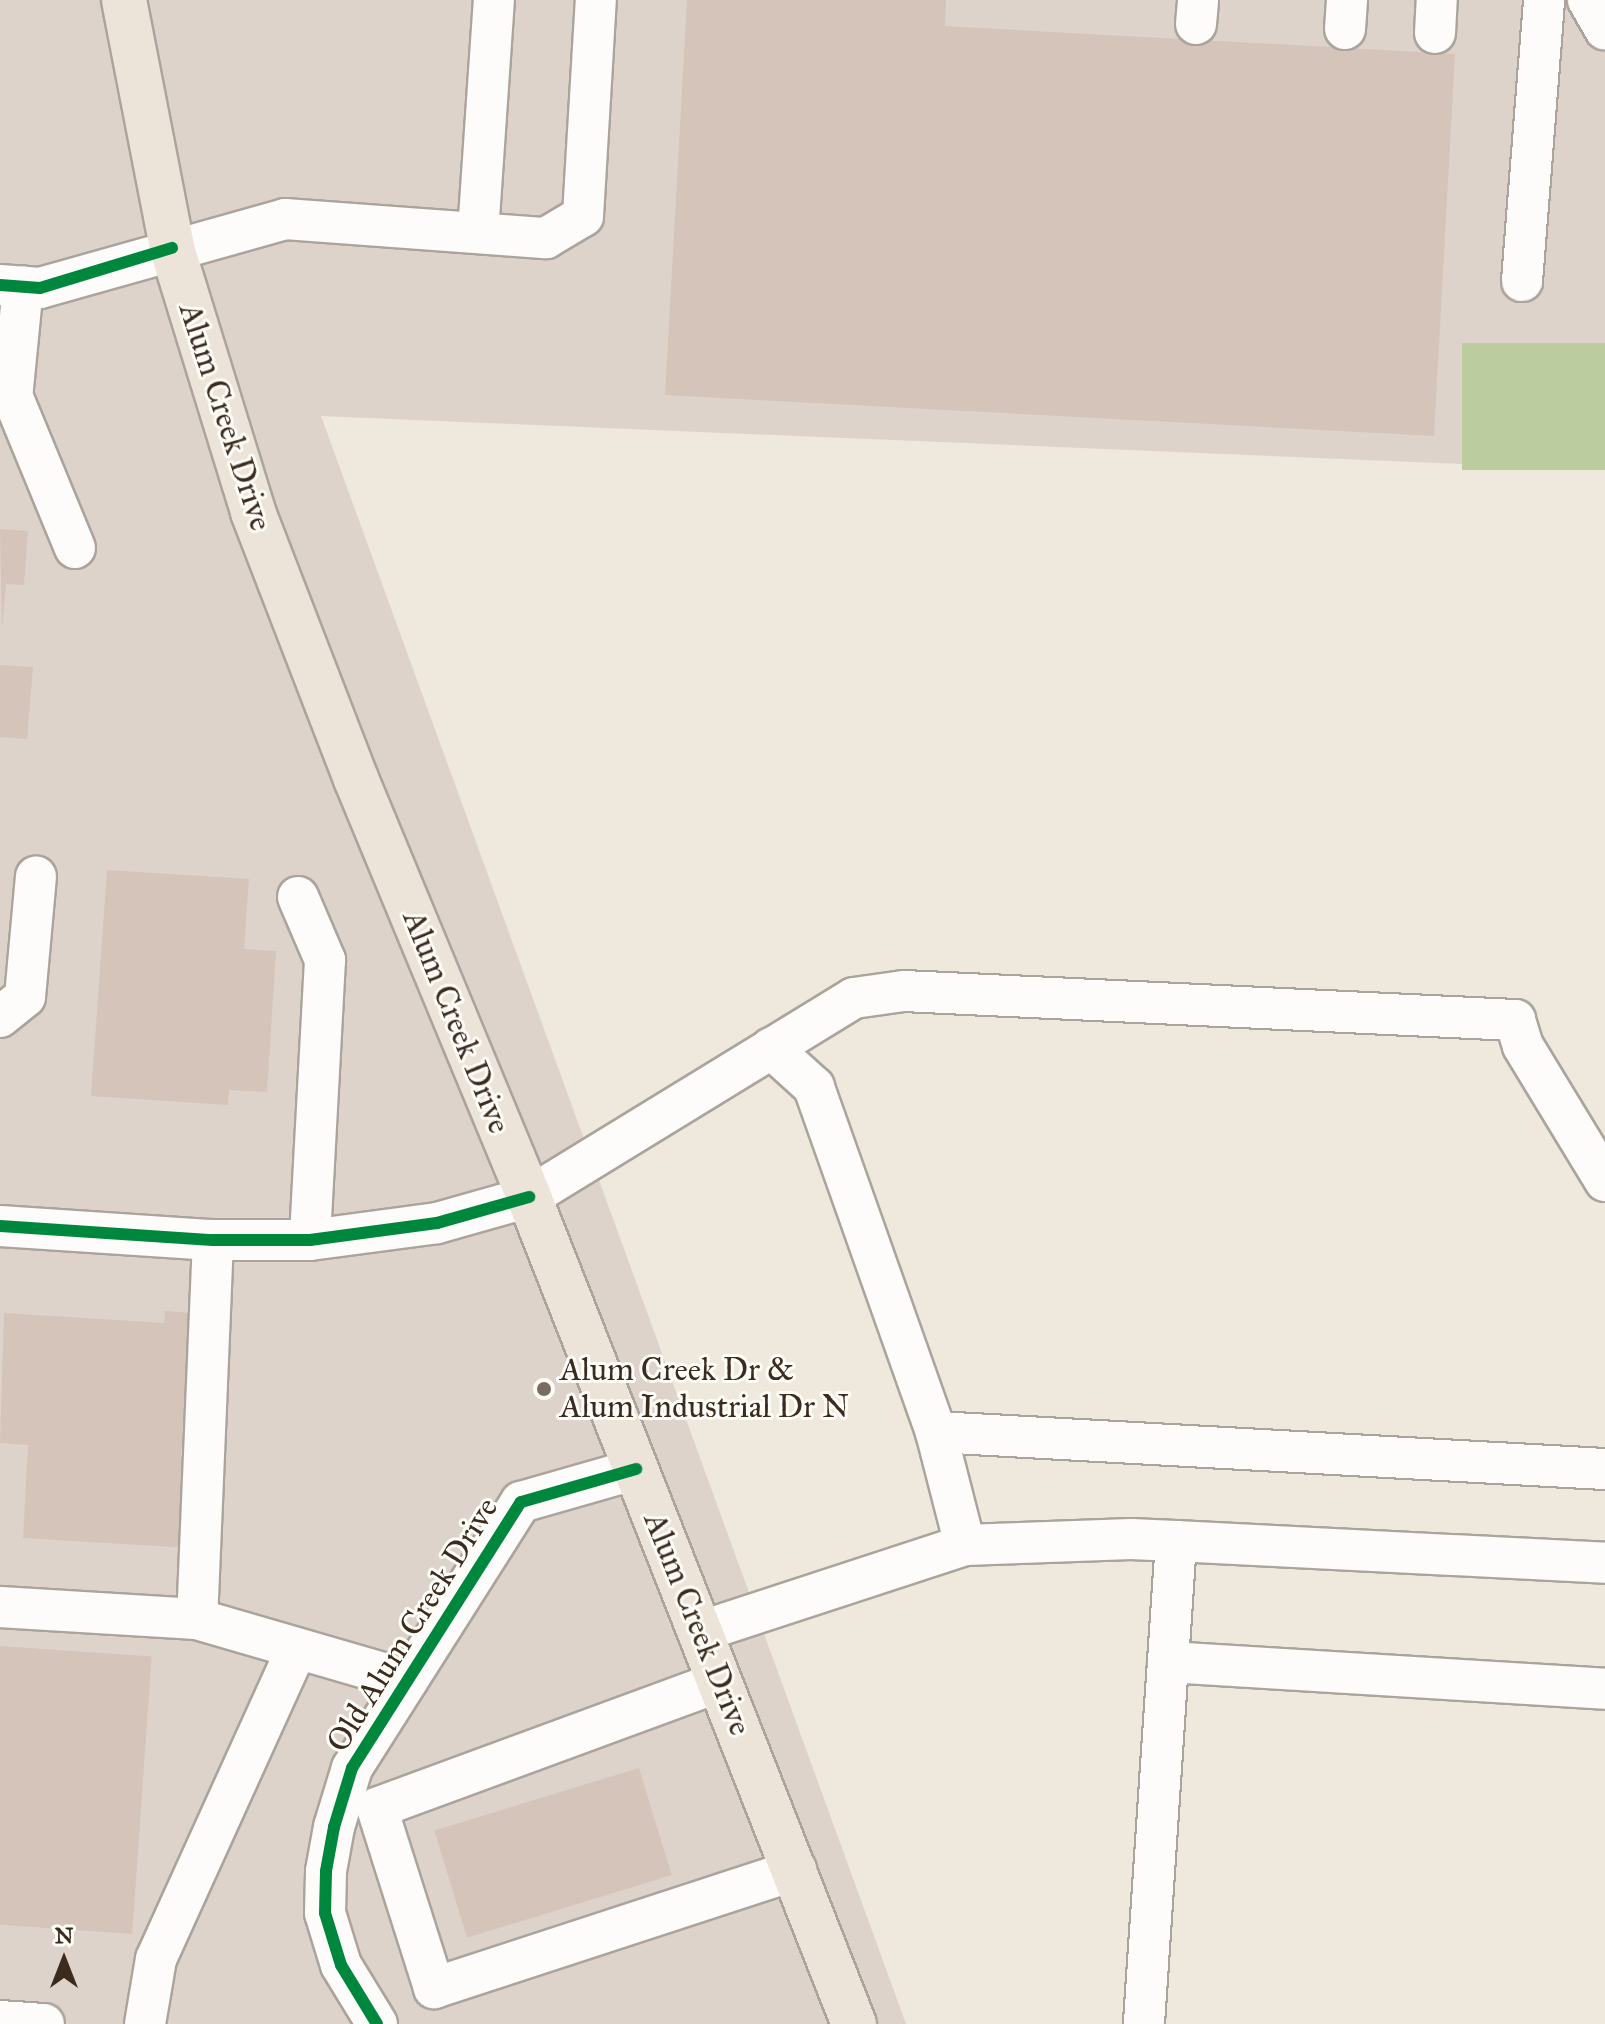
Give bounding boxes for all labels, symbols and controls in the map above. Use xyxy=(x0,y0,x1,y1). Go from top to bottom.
street label: Alum Creek Drive xyxy=(170,298,280,536)
street label: Alum Creek Drive xyxy=(394,905,518,1139)
place label: Alum Creek Dr & Alum Industrial Dr N xyxy=(560,1352,849,1427)
marker: Alum Creek Dr & Alum Industrial Dr N xyxy=(535,1380,553,1398)
street label: Old Alum Creek Drive xyxy=(319,1491,507,1759)
street label: Alum Creek Drive xyxy=(635,1507,759,1741)
north arrow xyxy=(24,1920,104,2000)
text: N xyxy=(55,1922,73,1949)

